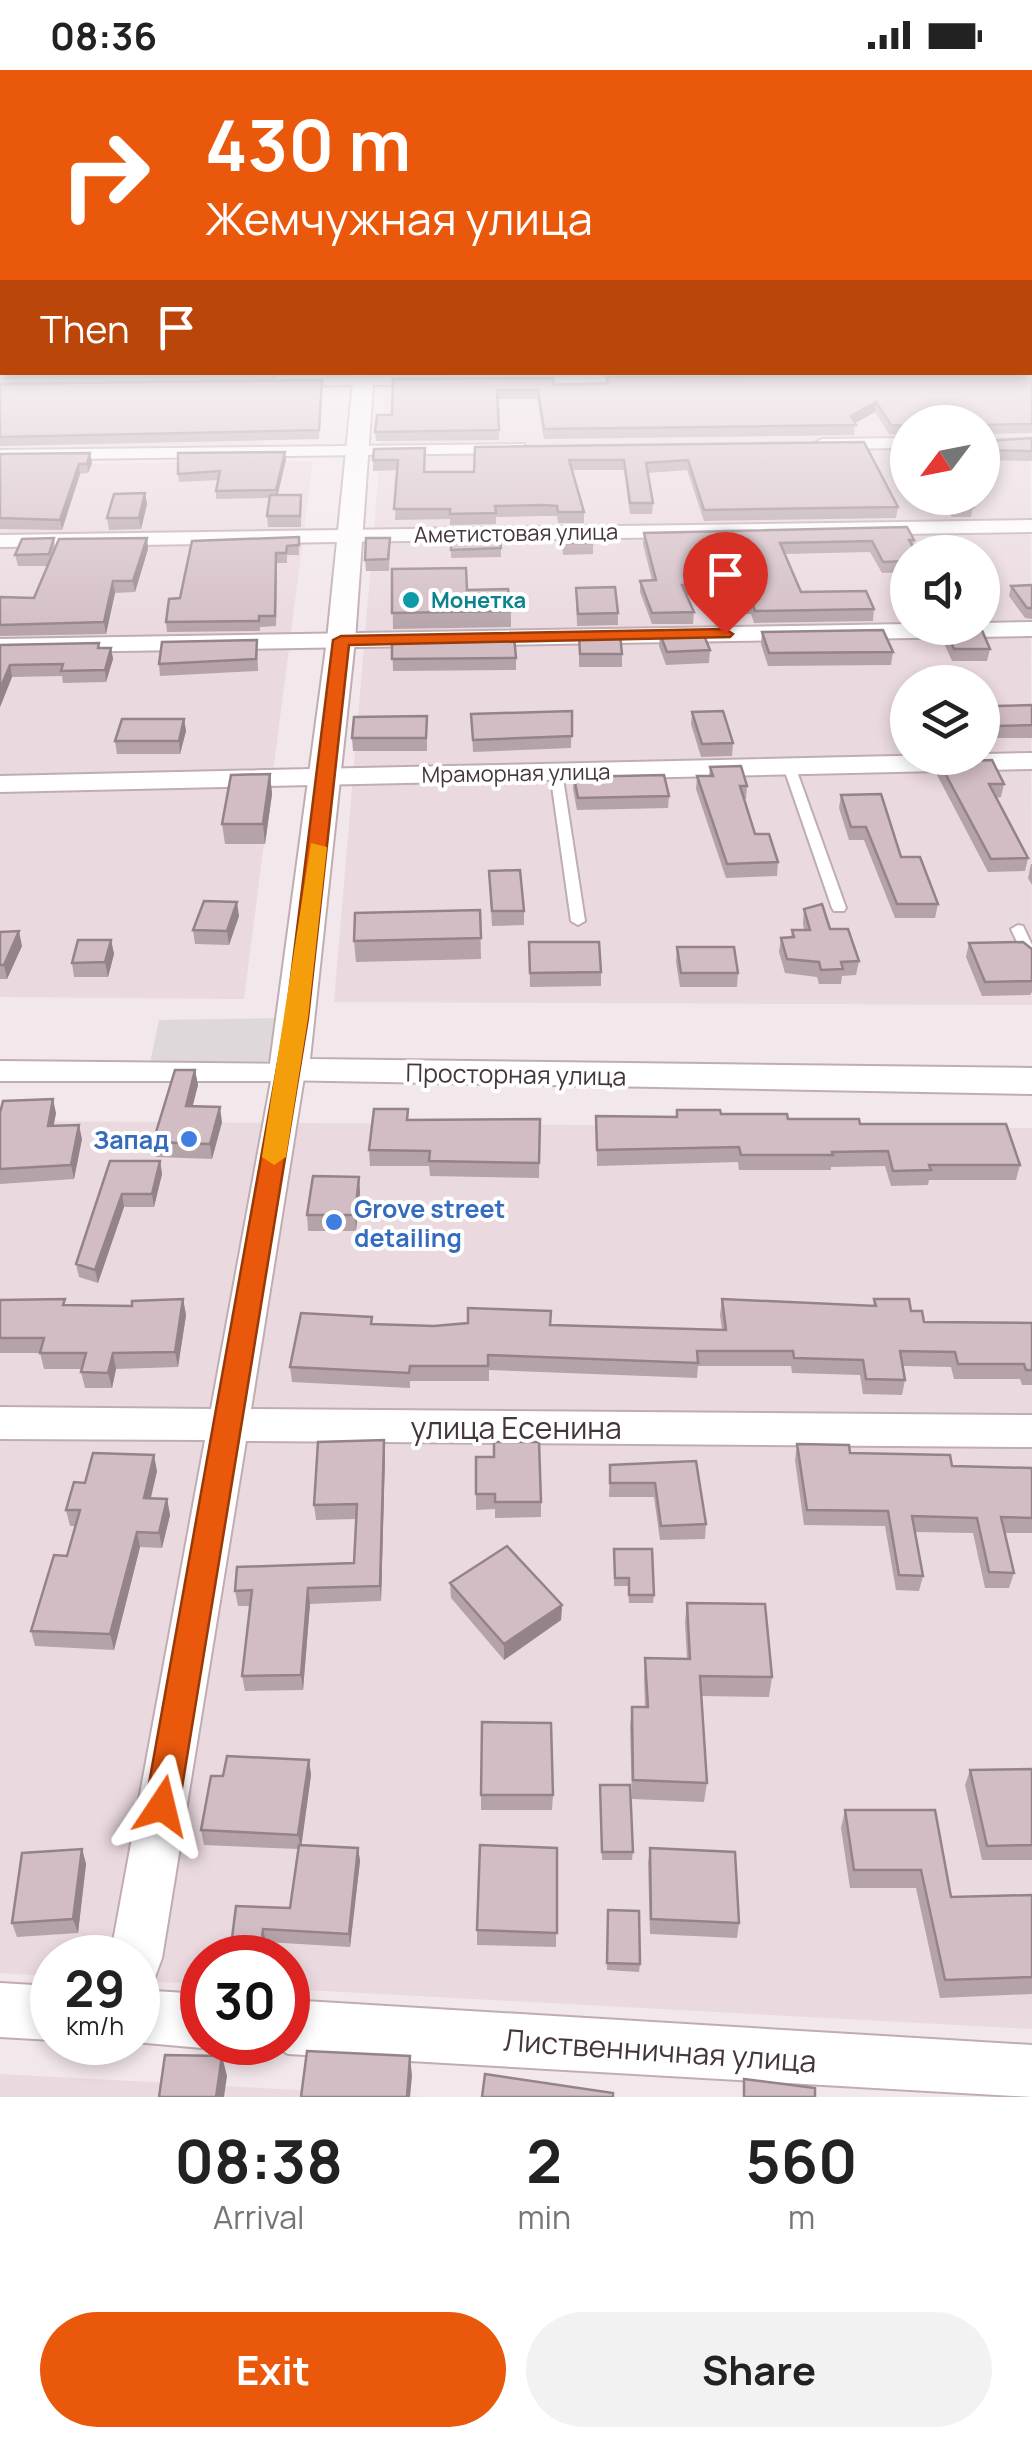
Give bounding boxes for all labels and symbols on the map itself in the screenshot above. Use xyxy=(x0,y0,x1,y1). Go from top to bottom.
north arrow xyxy=(890,405,1000,515)
street label: Аметистовая улица xyxy=(414,516,618,550)
pin xyxy=(683,532,768,635)
place label: Монетка xyxy=(431,585,526,615)
marker: Монетка xyxy=(400,589,422,611)
street label: Мраморная улица xyxy=(421,756,611,790)
street label: Просторная улица xyxy=(405,1055,627,1093)
place label: Запад xyxy=(93,1122,169,1157)
marker: Запад xyxy=(178,1128,200,1150)
place label: Grove street detailing xyxy=(354,1191,505,1255)
marker: Grove street detailing xyxy=(323,1211,345,1233)
street label: улица Есенина xyxy=(410,1407,622,1448)
position arrow xyxy=(110,1754,214,1858)
speed limit sign: 30 xyxy=(180,1935,310,2065)
street label: Лиственничная улица xyxy=(502,2019,818,2081)

